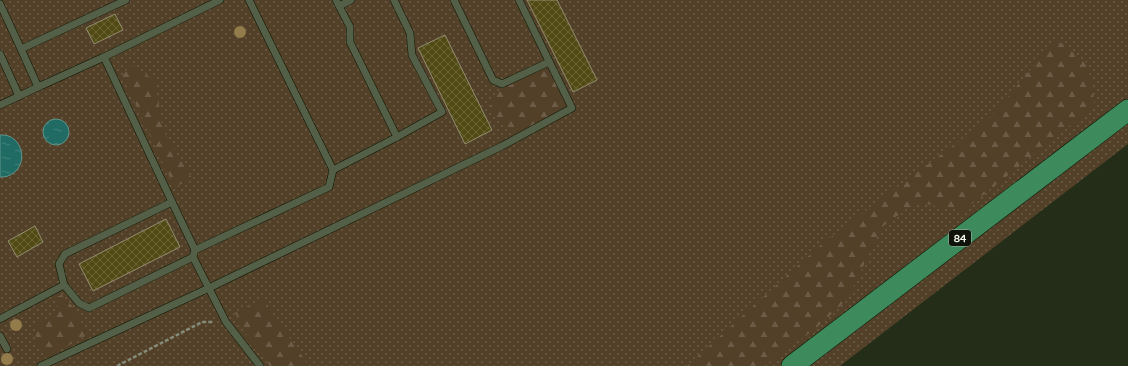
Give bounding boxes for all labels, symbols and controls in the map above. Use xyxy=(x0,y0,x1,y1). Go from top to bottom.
road number: 84 xyxy=(949,230,971,246)

